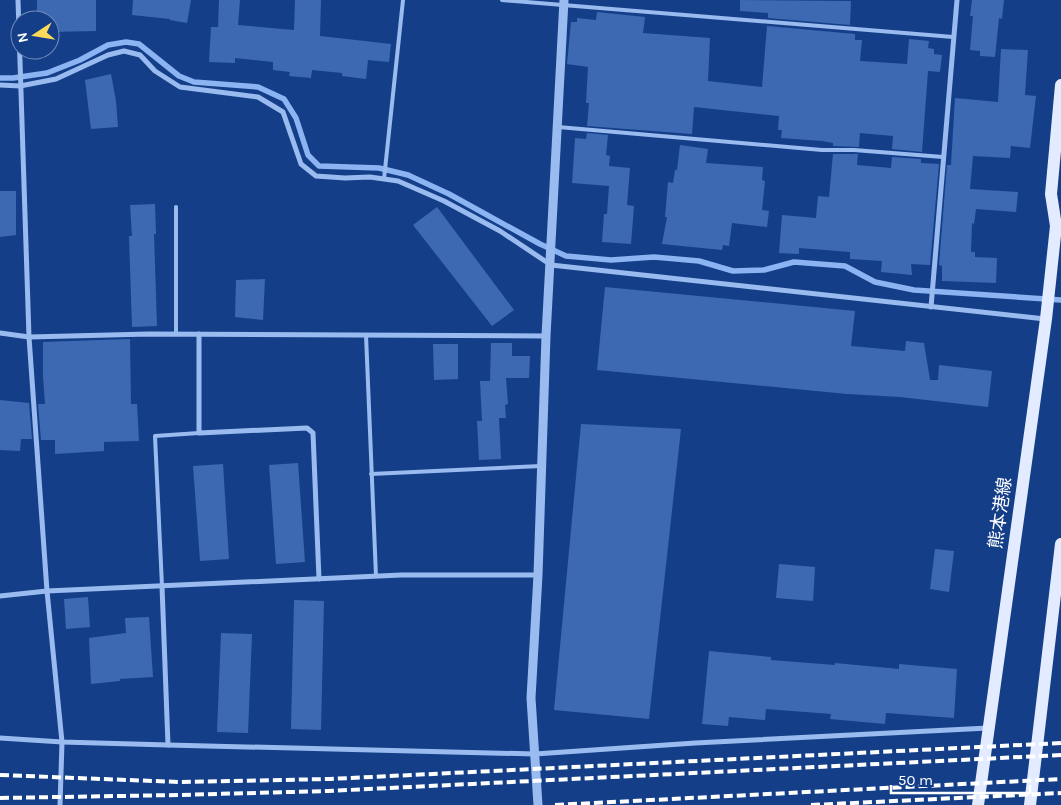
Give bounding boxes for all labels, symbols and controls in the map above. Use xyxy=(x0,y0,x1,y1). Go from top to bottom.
north arrow xyxy=(10,10,60,60)
text: N xyxy=(13,31,32,44)
street label: 熊本港線 xyxy=(984,476,1016,550)
scale bar xyxy=(891,762,1030,794)
text: 50 m xyxy=(898,771,933,789)

